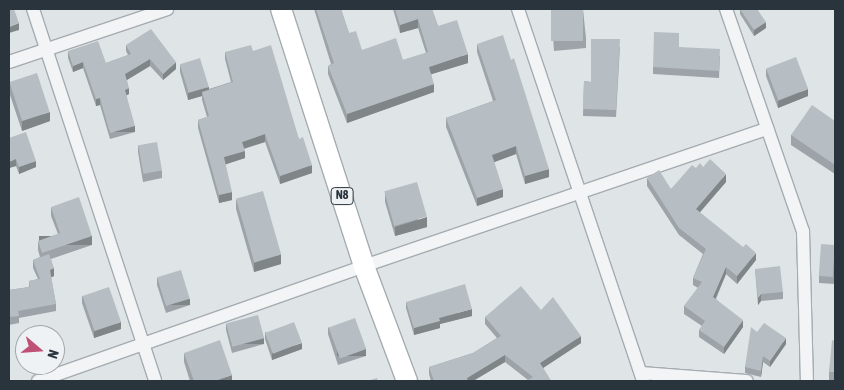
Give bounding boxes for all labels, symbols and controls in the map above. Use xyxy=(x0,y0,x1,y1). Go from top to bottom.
road number: N8 xyxy=(330,187,354,206)
north arrow xyxy=(15,325,65,375)
text: N xyxy=(44,348,62,361)

